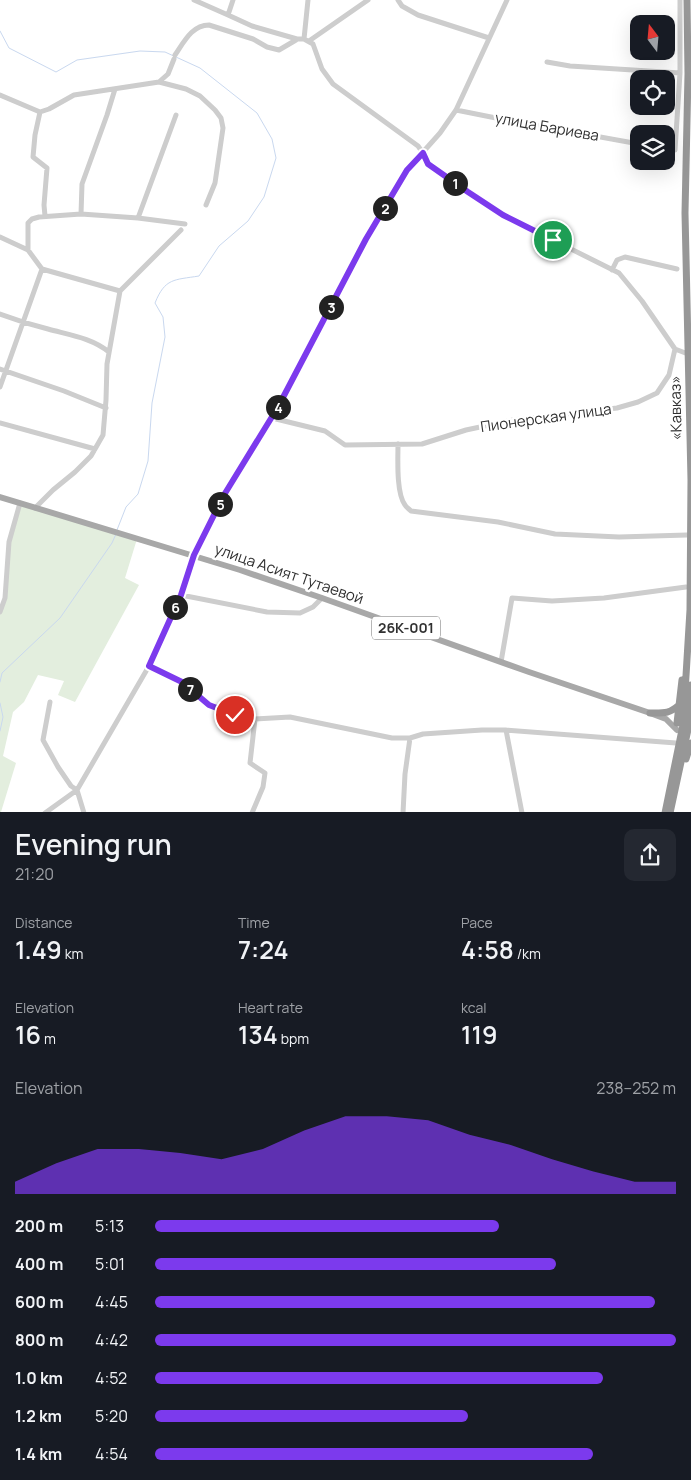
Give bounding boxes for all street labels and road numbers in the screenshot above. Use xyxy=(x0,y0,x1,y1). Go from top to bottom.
street label: улица Бариева xyxy=(493,107,601,146)
street label: «Кавказ» xyxy=(664,375,687,441)
street label: Пионерская улица xyxy=(479,398,613,437)
street label: улица Асият Тутаевой xyxy=(212,538,366,609)
road number: 26К-001 xyxy=(372,616,440,640)

